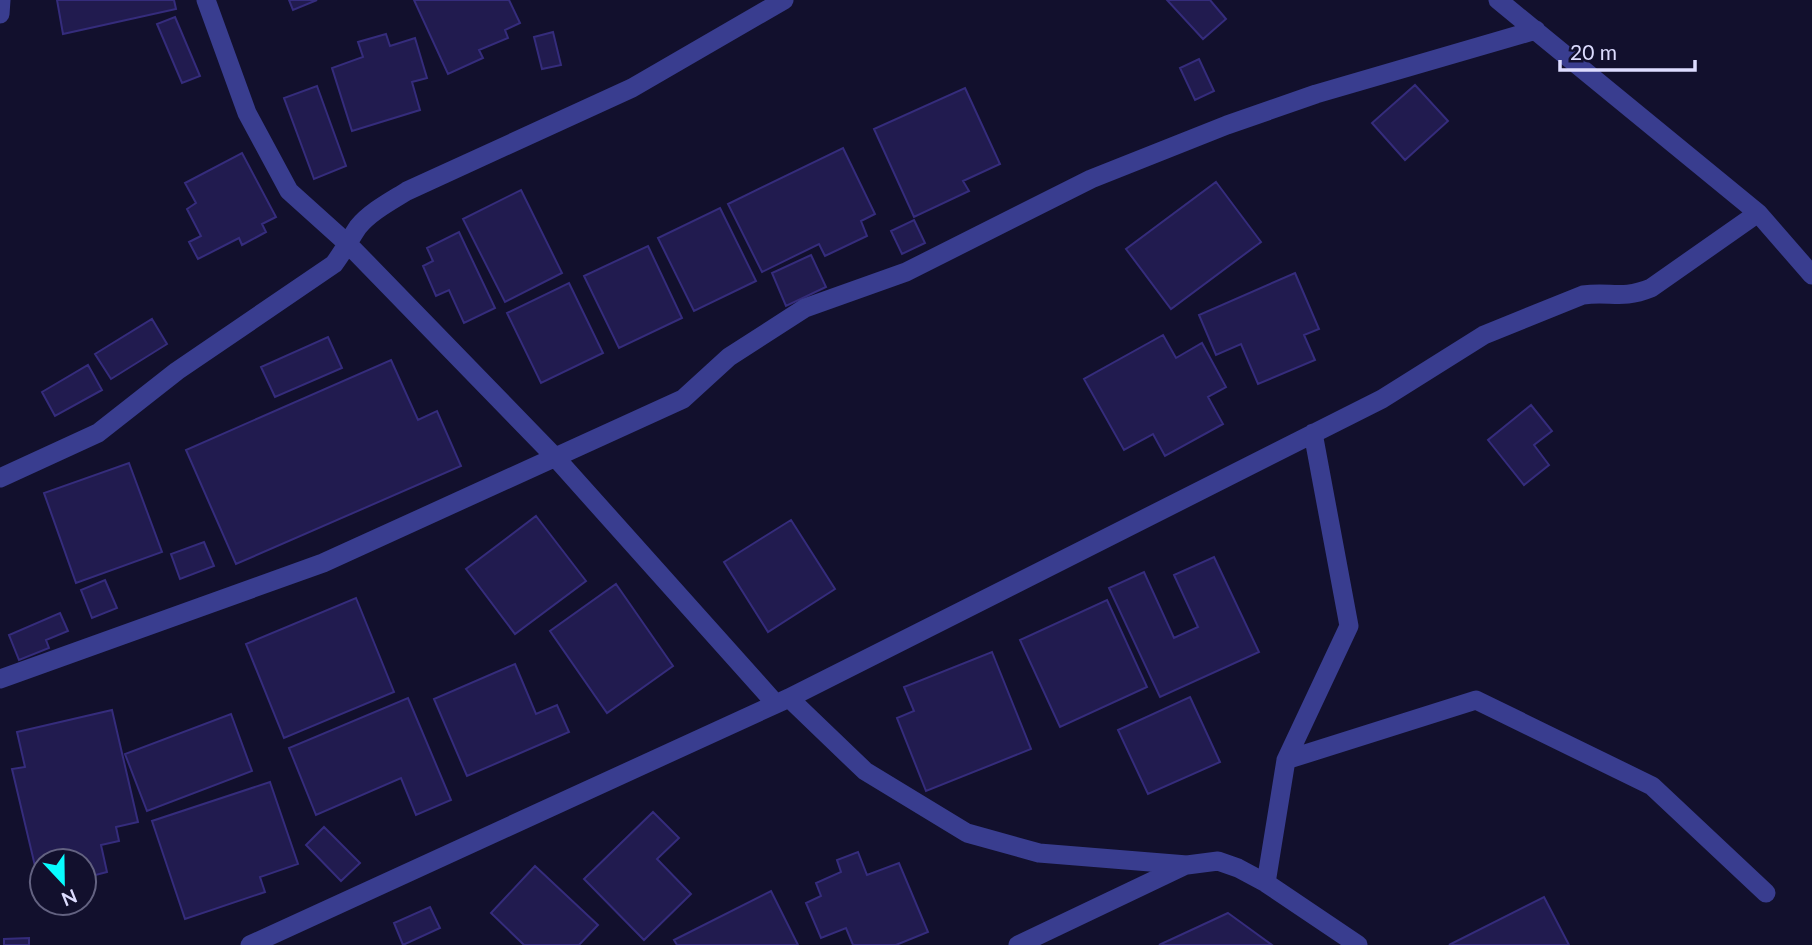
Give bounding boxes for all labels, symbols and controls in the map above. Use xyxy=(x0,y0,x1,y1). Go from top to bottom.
scale bar xyxy=(1560,28,1695,72)
text: 20 m xyxy=(1570,39,1617,64)
north arrow xyxy=(28,847,98,917)
text: N xyxy=(58,885,81,912)

